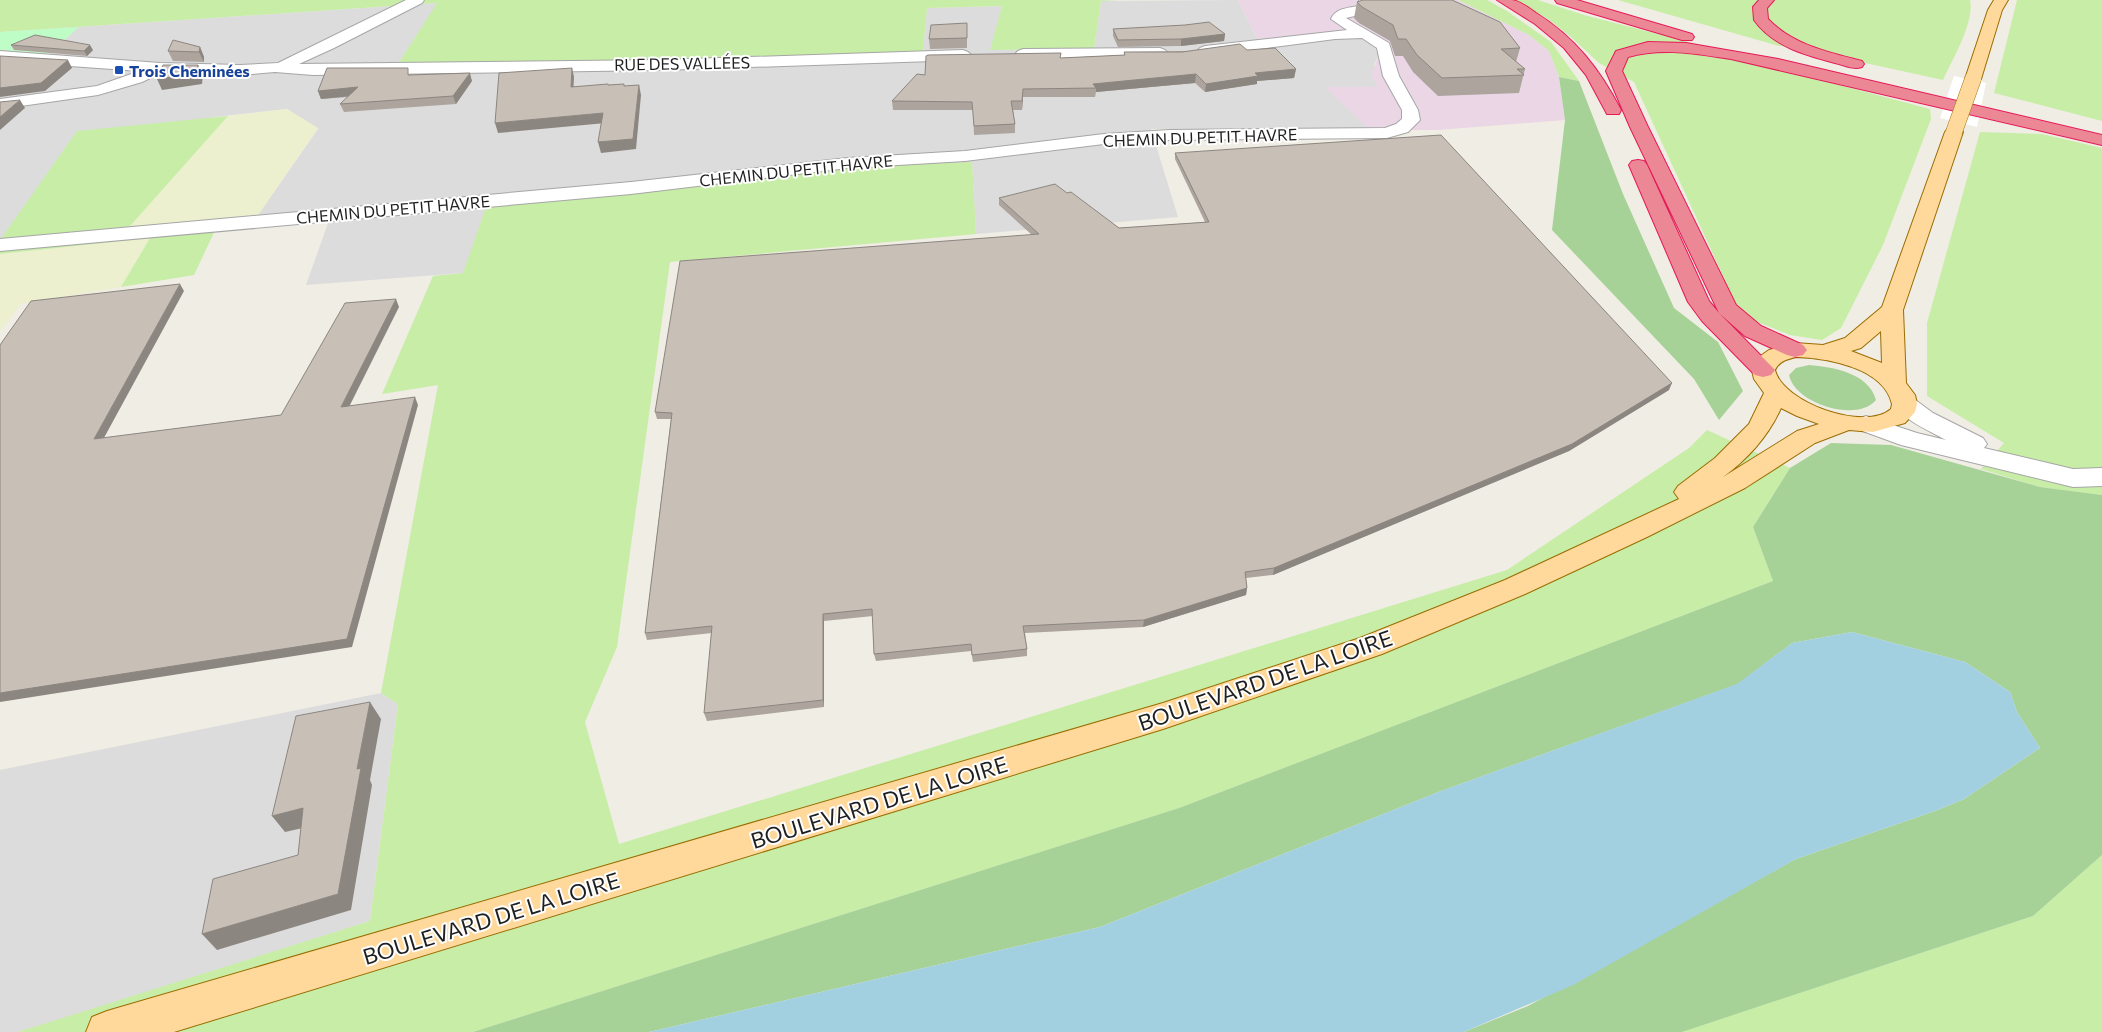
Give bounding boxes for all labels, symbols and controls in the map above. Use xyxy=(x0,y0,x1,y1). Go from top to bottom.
street label: RUE DES VALLÉES xyxy=(614,52,750,74)
place label: Trois Cheminées xyxy=(129,61,250,80)
marker: Trois Cheminées xyxy=(113,64,125,76)
street label: CHEMIN DU PETIT HAVRE xyxy=(1102,124,1298,150)
street label: CHEMIN DU PETIT HAVRE xyxy=(698,150,894,190)
street label: CHEMIN DU PETIT HAVRE xyxy=(295,191,491,227)
street label: BOULEVARD DE LA LOIRE xyxy=(1134,624,1396,736)
street label: BOULEVARD DE LA LOIRE xyxy=(747,750,1011,854)
street label: BOULEVARD DE LA LOIRE xyxy=(359,866,623,970)

